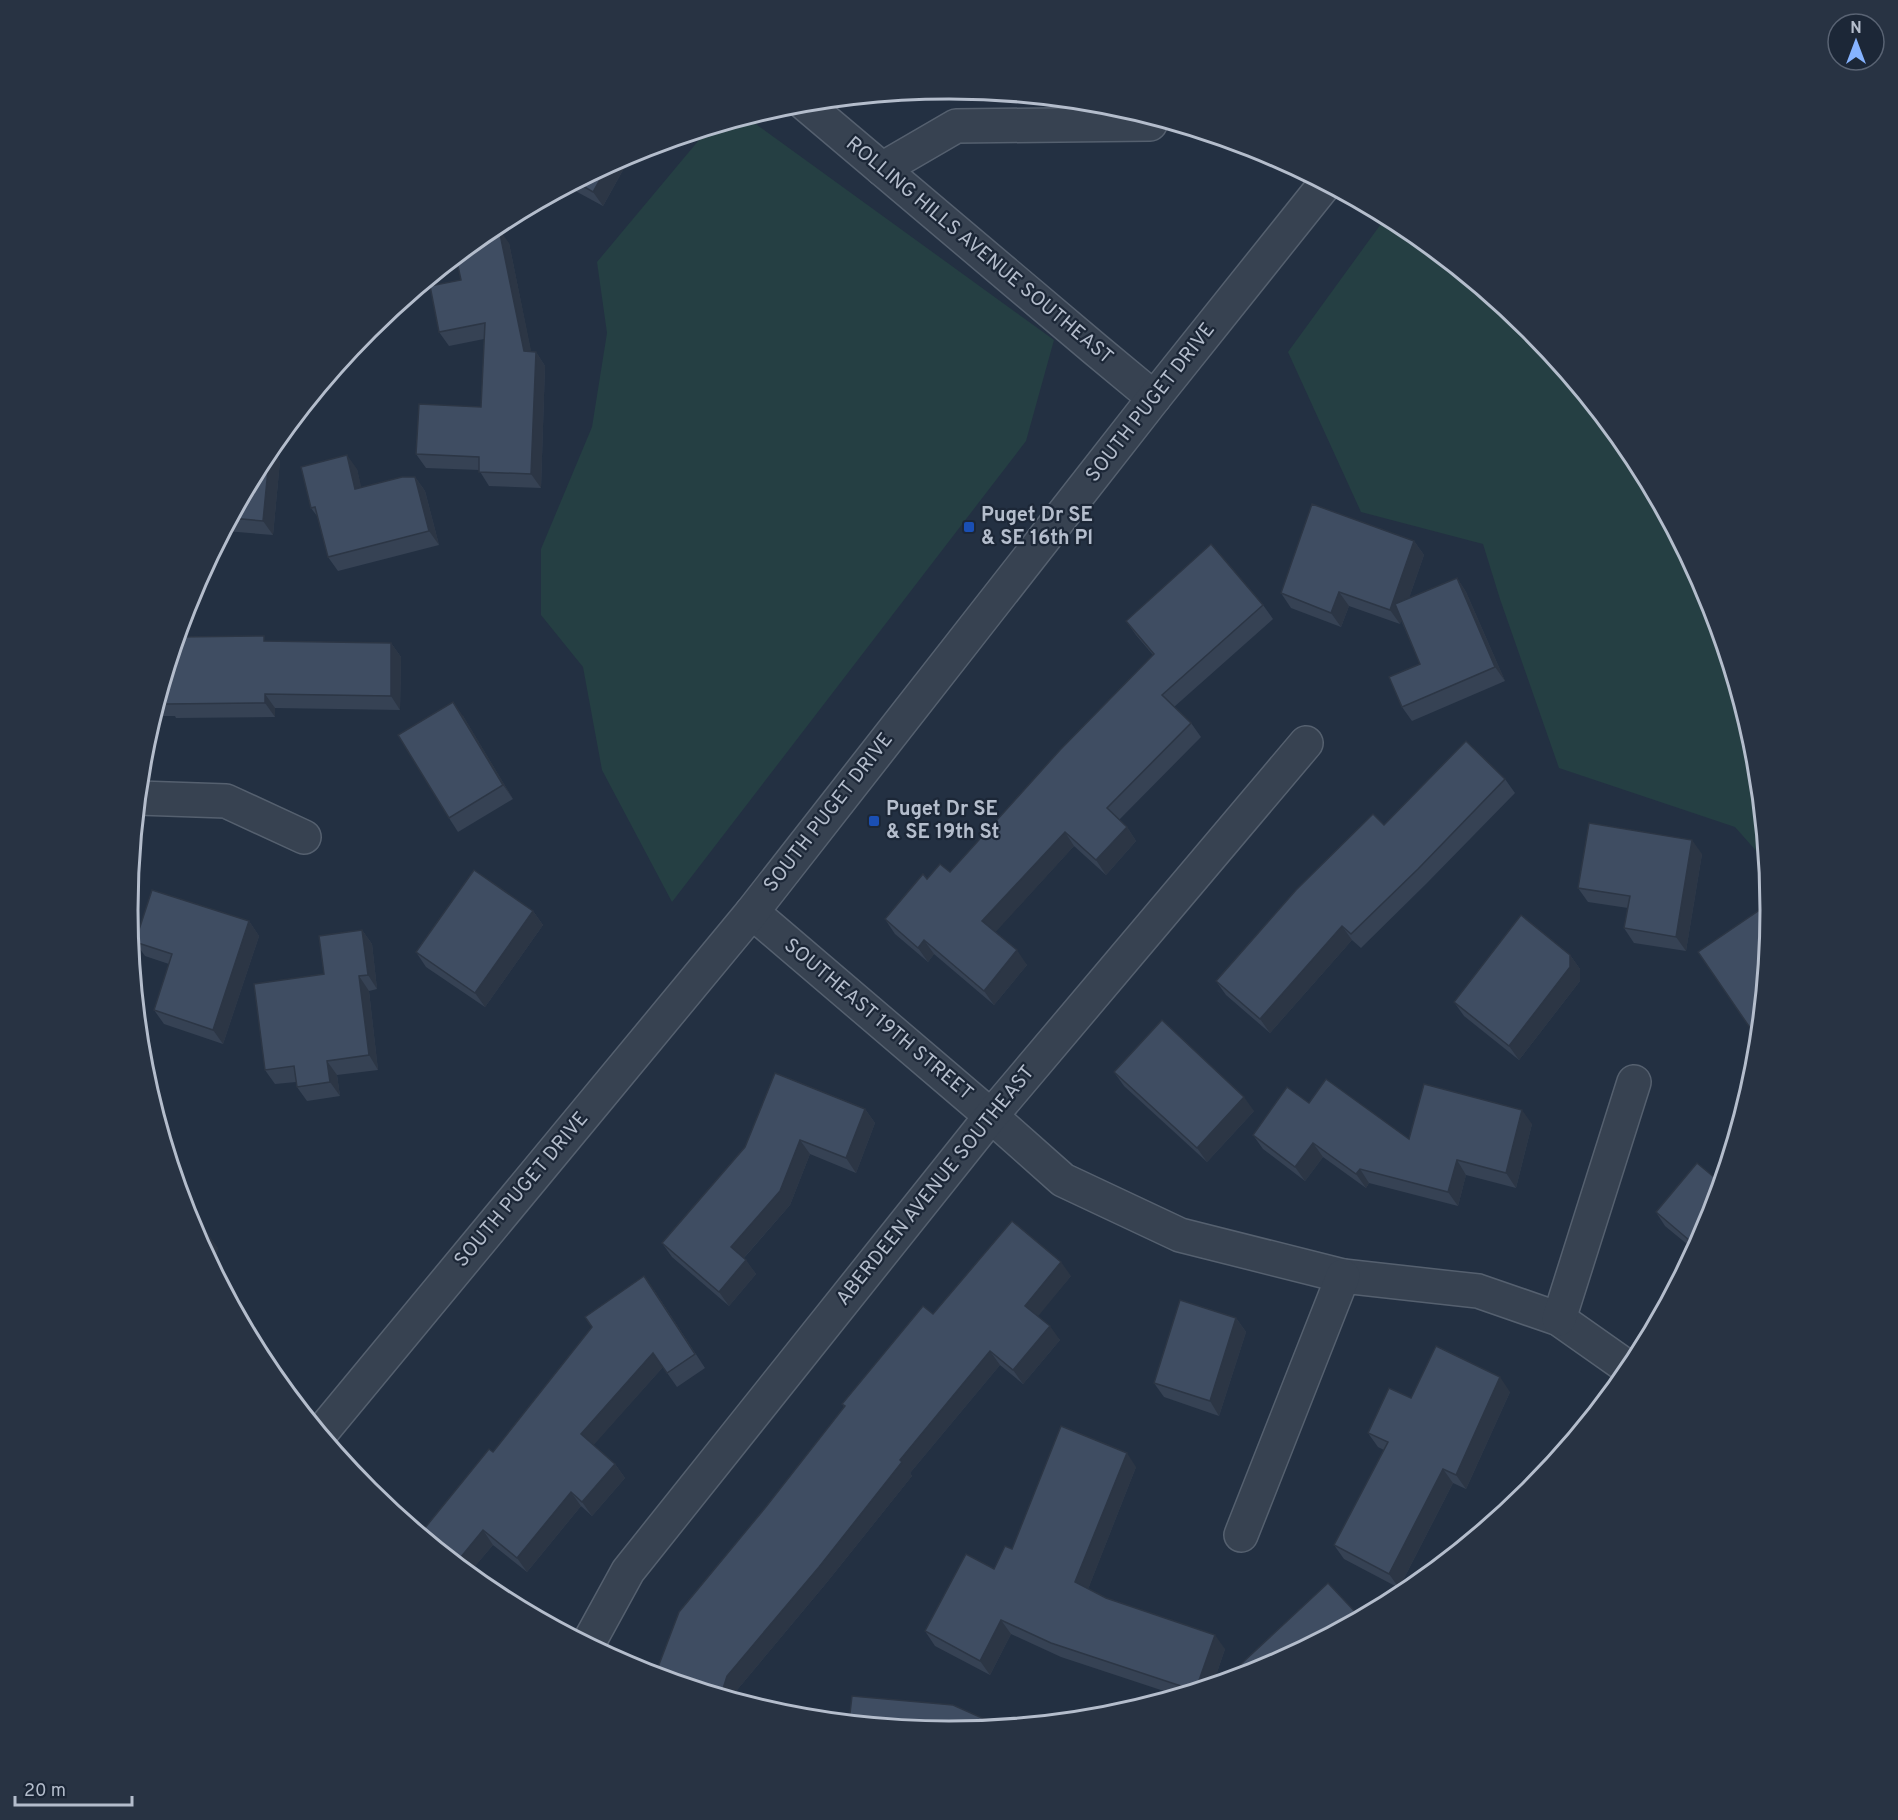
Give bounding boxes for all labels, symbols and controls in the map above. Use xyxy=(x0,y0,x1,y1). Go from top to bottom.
north arrow xyxy=(1826,12,1886,72)
text: N xyxy=(1850,19,1862,39)
street label: ROLLING HILLS AVENUE SOUTHEAST xyxy=(840,131,1118,371)
street label: SOUTH PUGET DRIVE xyxy=(1081,318,1221,488)
place label: Puget Dr SE & SE 16th Pl xyxy=(981,503,1093,552)
marker: Puget Dr SE & SE 16th Pl xyxy=(962,520,976,534)
street label: SOUTH PUGET DRIVE xyxy=(759,728,899,898)
place label: Puget Dr SE & SE 19th St xyxy=(886,797,1000,846)
marker: Puget Dr SE & SE 19th St xyxy=(867,814,881,828)
street label: SOUTHEAST 19TH STREET xyxy=(778,933,978,1107)
street label: ABERDEEN AVENUE SOUTHEAST xyxy=(831,1060,1041,1312)
street label: SOUTH PUGET DRIVE xyxy=(449,1107,595,1273)
scale bar xyxy=(15,1769,132,1807)
text: 20 m xyxy=(24,1780,66,1803)

